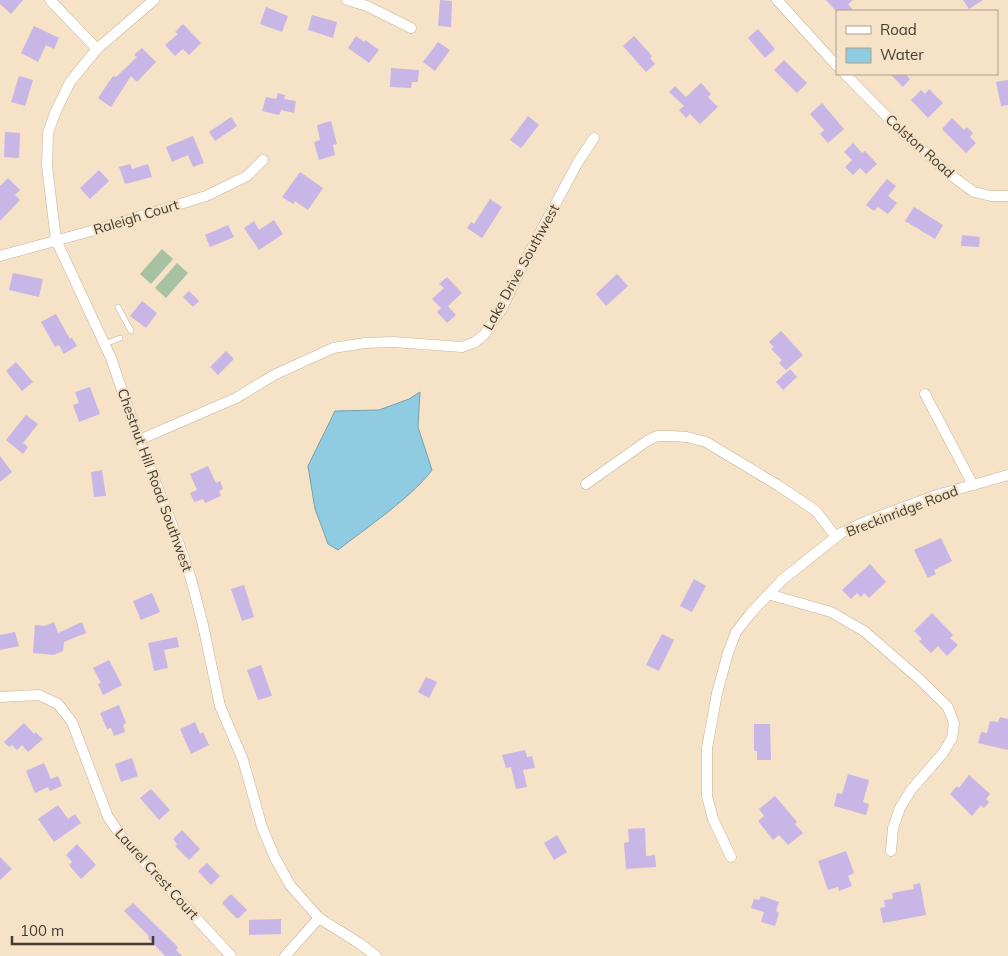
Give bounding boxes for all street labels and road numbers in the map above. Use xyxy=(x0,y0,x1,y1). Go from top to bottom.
street label: Colston Road xyxy=(882,110,958,182)
street label: Raleigh Court xyxy=(91,195,181,238)
street label: Lake Drive Southwest xyxy=(479,201,563,333)
street label: Chestnut Hill Road Southwest xyxy=(113,386,197,574)
street label: Breckinridge Road xyxy=(843,481,961,541)
street label: Laurel Crest Court xyxy=(111,825,203,924)

